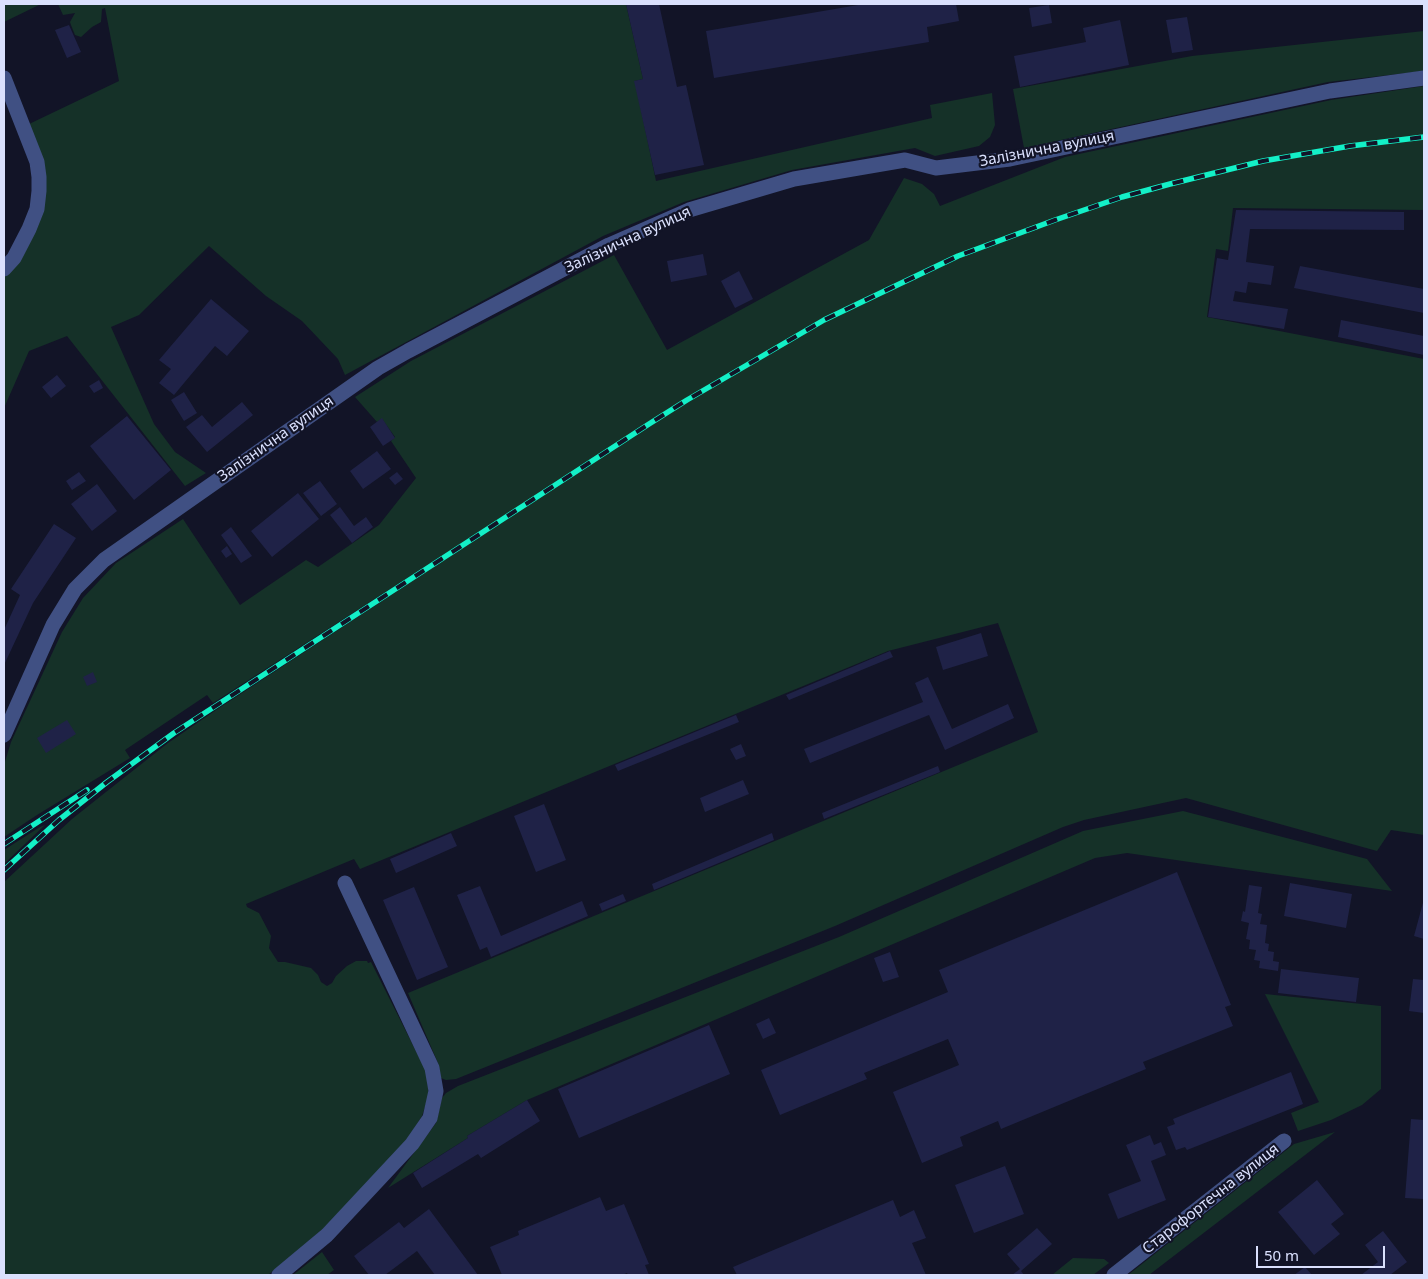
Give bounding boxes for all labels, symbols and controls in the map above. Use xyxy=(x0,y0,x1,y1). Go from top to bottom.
street label: Залізнична вулиця xyxy=(978,127,1116,171)
street label: Залізнична вулиця xyxy=(562,203,694,277)
street label: Залізнична вулиця xyxy=(215,392,337,486)
street label: Старофортечна вулиця xyxy=(1139,1140,1283,1258)
scale bar xyxy=(1258,1236,1387,1268)
text: 50 m xyxy=(1264,1245,1299,1265)

